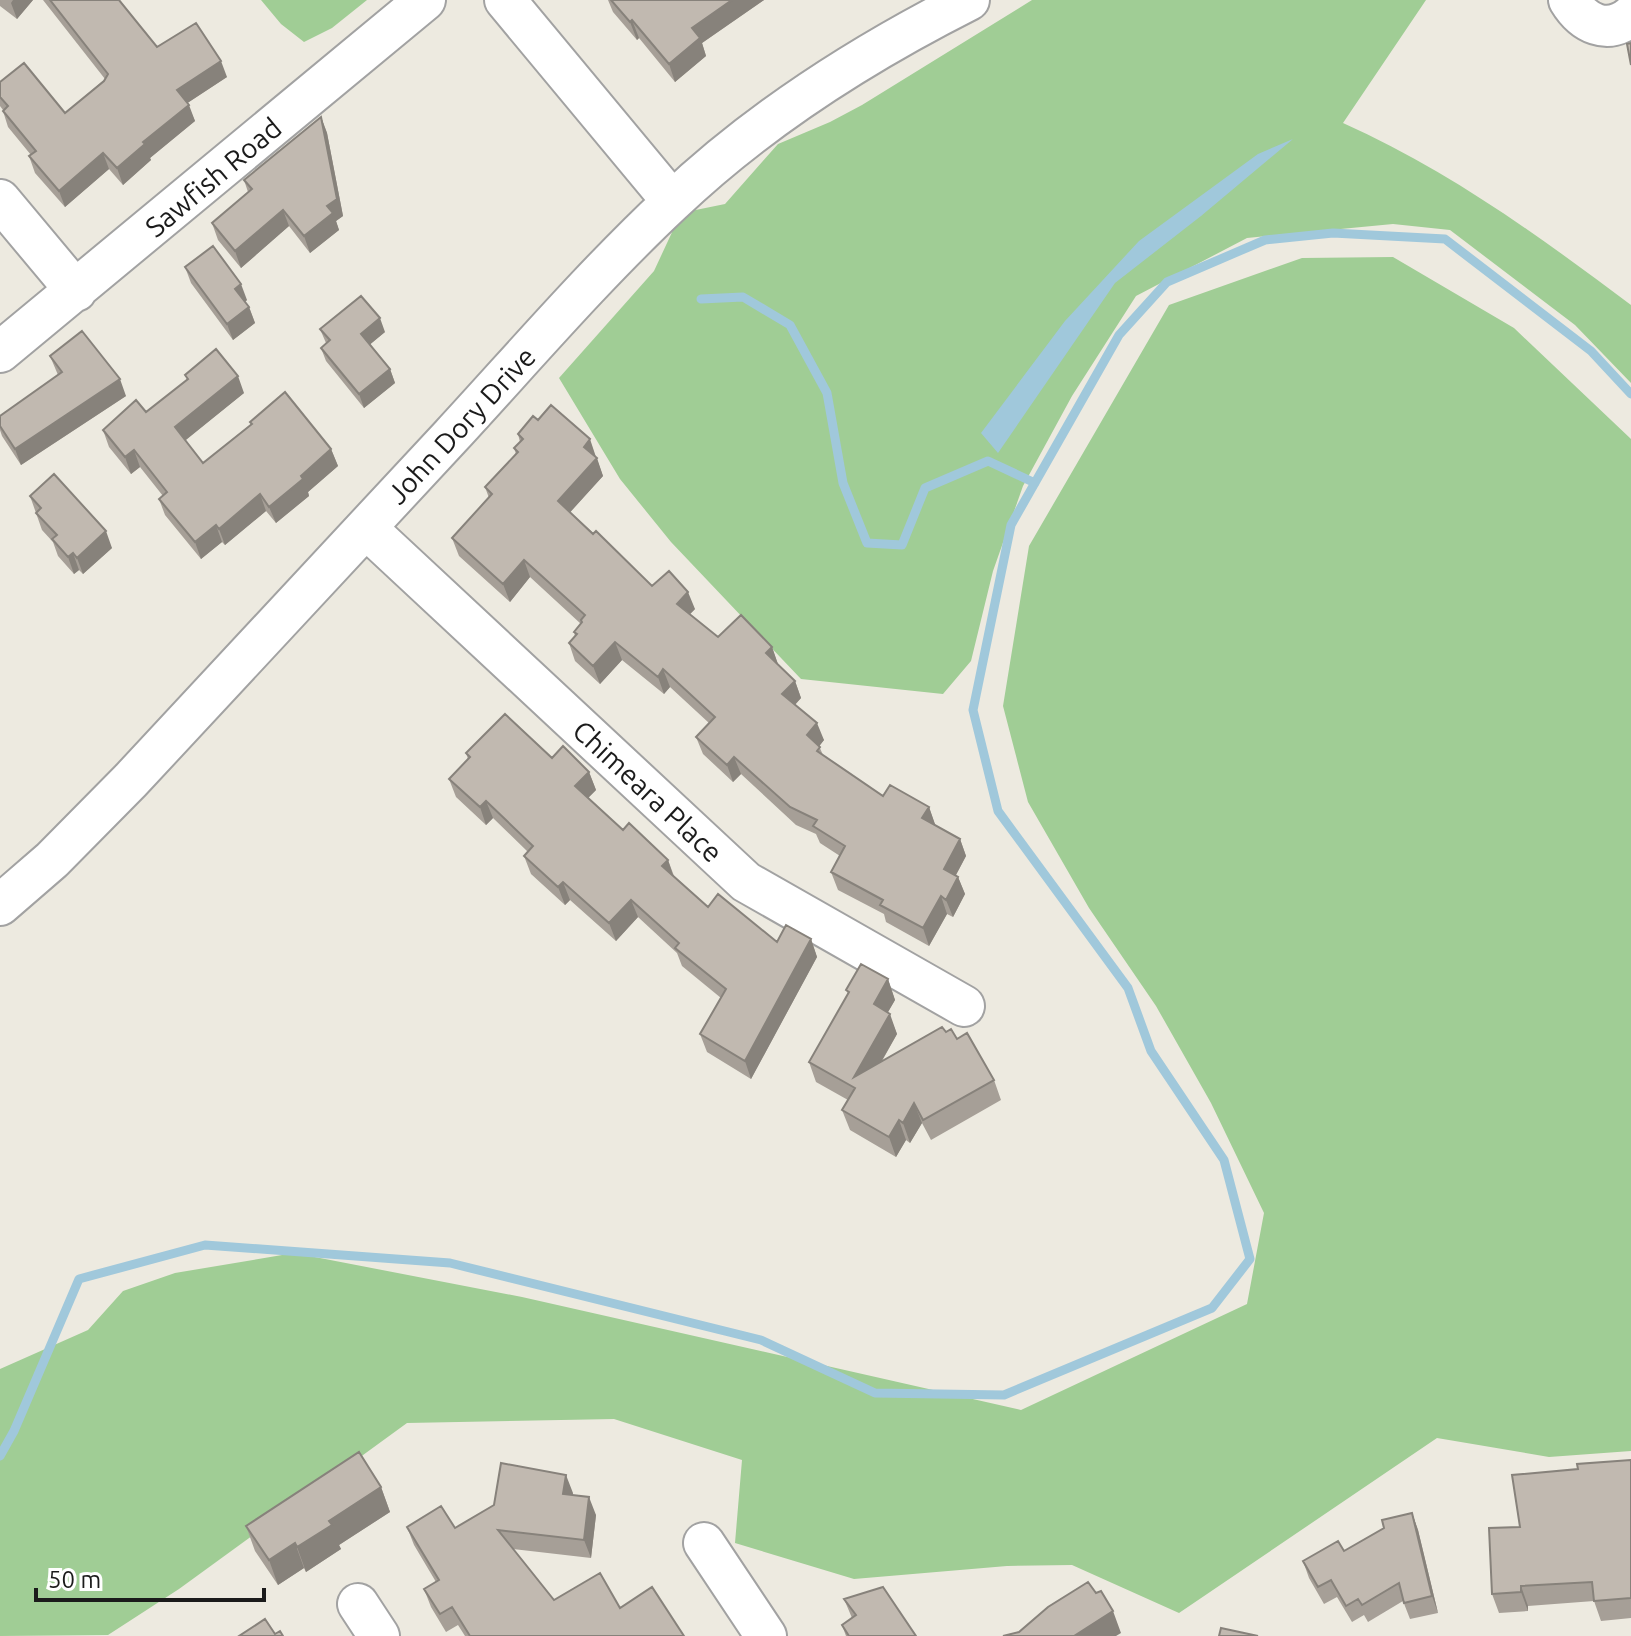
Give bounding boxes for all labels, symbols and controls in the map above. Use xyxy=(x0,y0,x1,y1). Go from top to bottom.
street label: Sawfish Road xyxy=(139,111,287,243)
street label: John Dory Drive xyxy=(381,341,541,509)
street label: Chimeara Place xyxy=(567,714,729,868)
scale bar xyxy=(36,1552,264,1602)
text: 50 m xyxy=(48,1566,101,1593)

